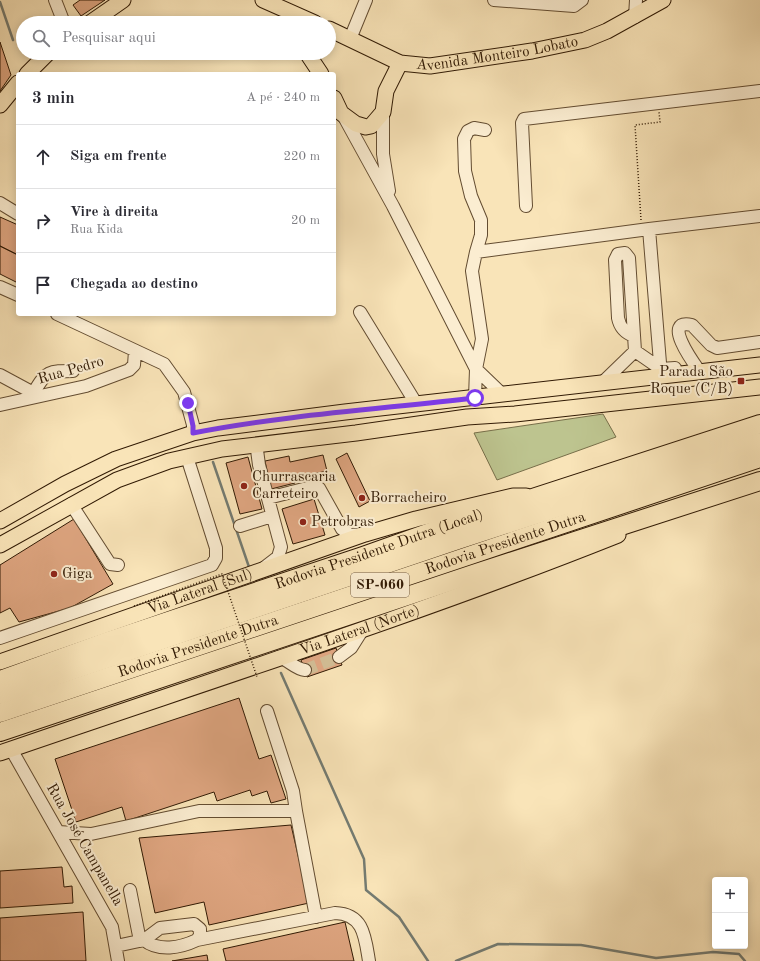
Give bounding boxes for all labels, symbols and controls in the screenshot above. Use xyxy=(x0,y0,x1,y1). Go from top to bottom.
search box xyxy=(16,16,336,60)
icon: search xyxy=(30,27,52,49)
text: Pesquisar aqui xyxy=(62,31,156,46)
street label: Avenida Monteiro Lobato xyxy=(416,34,579,74)
text: 3 min xyxy=(32,90,75,107)
text: A pé · 240 m xyxy=(246,91,320,104)
icon: ahead xyxy=(32,146,54,168)
text: Siga em frente xyxy=(70,149,167,164)
text: 220 m xyxy=(283,150,320,163)
text: Vire à direita xyxy=(70,205,158,220)
icon: right xyxy=(32,210,54,232)
text: 20 m xyxy=(291,214,320,227)
text: Rua Kida xyxy=(70,223,123,236)
icon: arrive xyxy=(32,274,54,296)
text: Chegada ao destino xyxy=(70,277,198,292)
street label: Rua Pedro xyxy=(36,354,106,388)
place label: Parada São Roque (C/B) xyxy=(650,365,733,397)
marker: Parada São Roque (C/B) xyxy=(736,376,746,386)
route start xyxy=(466,389,484,407)
route end xyxy=(179,394,197,412)
place label: Churrascaria Carreteiro xyxy=(252,470,337,502)
marker: Churrascaria Carreteiro xyxy=(239,481,249,491)
place label: Borracheiro xyxy=(370,491,447,506)
marker: Borracheiro xyxy=(357,493,367,503)
street label: Rodovia Presidente Dutra (Local) xyxy=(273,507,485,592)
street label: Rodovia Presidente Dutra xyxy=(423,509,588,577)
place label: Petrobras xyxy=(311,515,374,530)
marker: Petrobras xyxy=(298,517,308,527)
street label: Via Lateral (Sul) xyxy=(145,566,255,617)
place label: Giga xyxy=(62,567,93,582)
marker: Giga xyxy=(49,569,59,579)
road number: SP-060 xyxy=(351,573,409,597)
street label: Via Lateral (Norte) xyxy=(297,603,422,658)
street label: Rodovia Presidente Dutra xyxy=(116,612,281,680)
street label: Rua José Campanella xyxy=(43,781,125,909)
map controls xyxy=(712,877,748,949)
button: + xyxy=(712,877,748,913)
button: − xyxy=(712,913,748,949)

